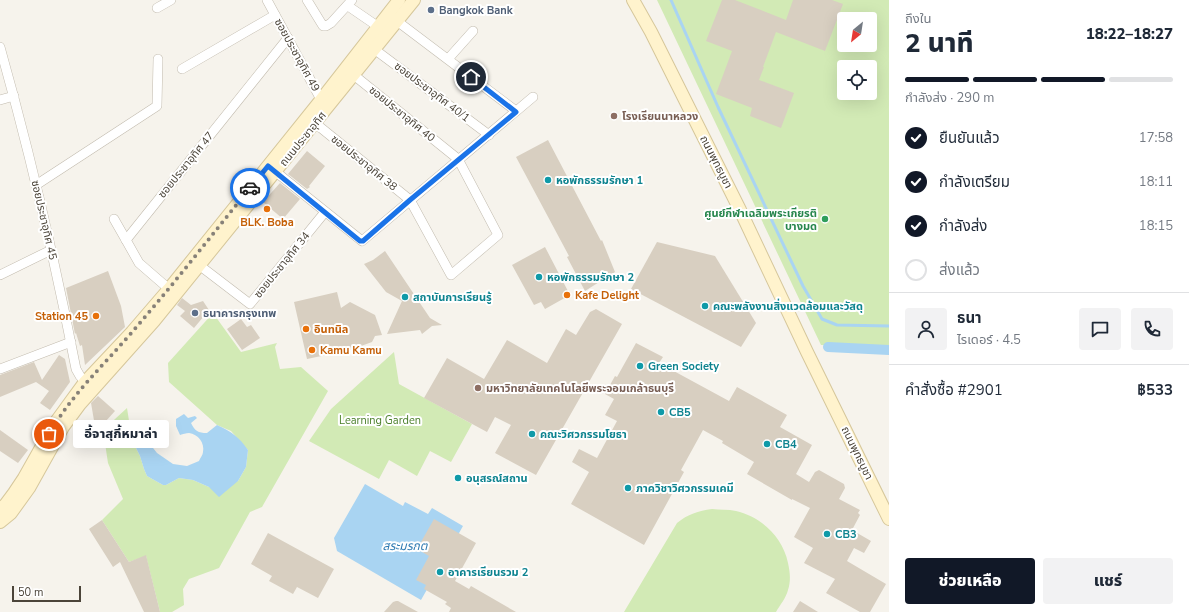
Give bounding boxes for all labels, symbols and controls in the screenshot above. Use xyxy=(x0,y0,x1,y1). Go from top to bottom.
place label: Bangkok Bank xyxy=(439,3,514,18)
marker: Bangkok Bank xyxy=(426,5,436,15)
text: ถึงใน xyxy=(905,10,931,28)
north arrow xyxy=(837,12,877,52)
map controls xyxy=(837,12,877,100)
street label: ซอยประชาอุทิศ 49 xyxy=(271,16,323,94)
text: 18:22–18:27 xyxy=(1086,24,1173,44)
text: 2 นาที xyxy=(905,26,973,61)
street label: ซอยประชาอุทิศ 40/1 xyxy=(392,59,472,125)
pin xyxy=(454,60,488,94)
button: locate xyxy=(837,60,877,100)
icon: home xyxy=(460,66,482,88)
street label: ซอยประชาอุทิศ 40 xyxy=(366,83,438,145)
text: กำลังส่ง · 290 m xyxy=(905,89,994,107)
street label: ถนนประชาอุทิศ xyxy=(276,108,330,169)
place label: โรงเรียนนาหลวง xyxy=(622,109,698,124)
marker: โรงเรียนนาหลวง xyxy=(609,111,619,121)
icon: check xyxy=(905,127,927,149)
text: ยืนยันแล้ว xyxy=(939,128,1000,148)
street label: ซอยประชาอุทิศ 47 xyxy=(155,129,217,201)
text: 17:58 xyxy=(1139,129,1173,147)
street label: ซอยประชาอุทิศ 38 xyxy=(328,132,401,195)
street label: ถนนพุทธบูชา xyxy=(696,133,736,191)
courier xyxy=(230,168,270,208)
icon: check xyxy=(905,171,927,193)
text: กำลังเตรียม xyxy=(939,172,1010,192)
place label: หอพักธรรมรักษา 1 xyxy=(556,173,643,188)
text: 18:11 xyxy=(1139,173,1173,191)
marker: หอพักธรรมรักษา 1 xyxy=(543,175,553,185)
icon: car xyxy=(239,177,261,199)
street label: ซอยประชาอุทิศ 45 xyxy=(28,179,61,262)
marker: BLK. Boba xyxy=(262,204,272,214)
place label: ศูนย์กีฬาเฉลิมพระเกียรติ บางมด xyxy=(704,206,817,234)
marker: ศูนย์กีฬาเฉลิมพระเกียรติ บางมด xyxy=(820,214,830,224)
place label: BLK. Boba xyxy=(240,215,294,230)
icon: check xyxy=(905,215,927,237)
text: กำลังส่ง xyxy=(939,216,987,236)
text: 18:15 xyxy=(1139,217,1173,235)
street label: ซอยประชาอุทิศ 34 xyxy=(251,228,314,301)
text: ส่งแล้ว xyxy=(939,260,980,280)
place label: หอพักธรรมรักษา 2 xyxy=(547,270,635,285)
marker: หอพักธรรมรักษา 2 xyxy=(534,272,544,282)
place label: Kafe Delight xyxy=(575,288,640,303)
place label: สถาบันการเรียนรู้ xyxy=(413,290,492,305)
marker: Kafe Delight xyxy=(562,290,572,300)
marker: สถาบันการเรียนรู้ xyxy=(400,292,410,302)
place label: คณะพลังงานสิ่งแวดล้อมและวัสดุ xyxy=(713,298,863,314)
marker: คณะพลังงานสิ่งแวดล้อมและวัสดุ xyxy=(700,301,710,311)
place label: ธนาคารกรุงเทพ xyxy=(203,306,276,321)
marker: ธนาคารกรุงเทพ xyxy=(190,308,200,318)
button: person xyxy=(905,308,947,350)
text: ธนา xyxy=(957,308,982,328)
button: chat xyxy=(1079,308,1121,350)
button: phone xyxy=(1131,308,1173,350)
place label: Station 45 xyxy=(35,309,88,324)
marker: Station 45 xyxy=(91,311,101,321)
place label: อินทนิล xyxy=(314,322,348,337)
marker: อินทนิล xyxy=(301,324,311,334)
text: ไรเดอร์ · 4.5 xyxy=(957,331,1021,349)
place label: Kamu Kamu xyxy=(320,343,382,358)
marker: Kamu Kamu xyxy=(307,345,317,355)
place label: Green Society xyxy=(648,359,719,374)
marker: Green Society xyxy=(635,361,645,371)
text: คำสั่งซื้อ #2901 xyxy=(905,380,1003,400)
text: ฿533 xyxy=(1137,380,1173,400)
place label: มหาวิทยาลัยเทคโนโลยีพระจอมเกล้าธนบุรี xyxy=(486,381,674,396)
marker: มหาวิทยาลัยเทคโนโลยีพระจอมเกล้าธนบุรี xyxy=(473,383,483,393)
place label: CB5 xyxy=(669,405,691,420)
marker: CB5 xyxy=(656,407,666,417)
park label: Learning Garden xyxy=(339,413,421,428)
pin xyxy=(32,417,66,451)
callout: อี้จาสุกี้หมาล่า xyxy=(73,420,169,448)
icon: bag xyxy=(38,423,60,445)
street label: ถนนพุทธบูชา xyxy=(838,424,876,482)
text: อี้จาสุกี้หมาล่า xyxy=(84,425,158,443)
place label: คณะวิศวกรรมโยธา xyxy=(540,427,627,442)
marker: คณะวิศวกรรมโยธา xyxy=(527,429,537,439)
place label: CB4 xyxy=(775,437,797,452)
marker: CB4 xyxy=(762,439,772,449)
place label: อนุสรณ์สถาน xyxy=(466,471,528,486)
marker: อนุสรณ์สถาน xyxy=(453,473,463,483)
place label: ภาควิชาวิศวกรรมเคมี xyxy=(636,481,734,496)
marker: ภาควิชาวิศวกรรมเคมี xyxy=(623,483,633,493)
place label: CB3 xyxy=(835,527,857,542)
marker: CB3 xyxy=(822,529,832,539)
water label: สระมรกต xyxy=(383,538,429,554)
button: ช่วยเหลือ xyxy=(905,558,1035,604)
button: แชร์ xyxy=(1043,558,1173,604)
place label: อาคารเรียนรวม 2 xyxy=(448,565,529,580)
marker: อาคารเรียนรวม 2 xyxy=(435,567,445,577)
scale bar xyxy=(12,584,81,603)
text: 50 m xyxy=(18,585,43,600)

